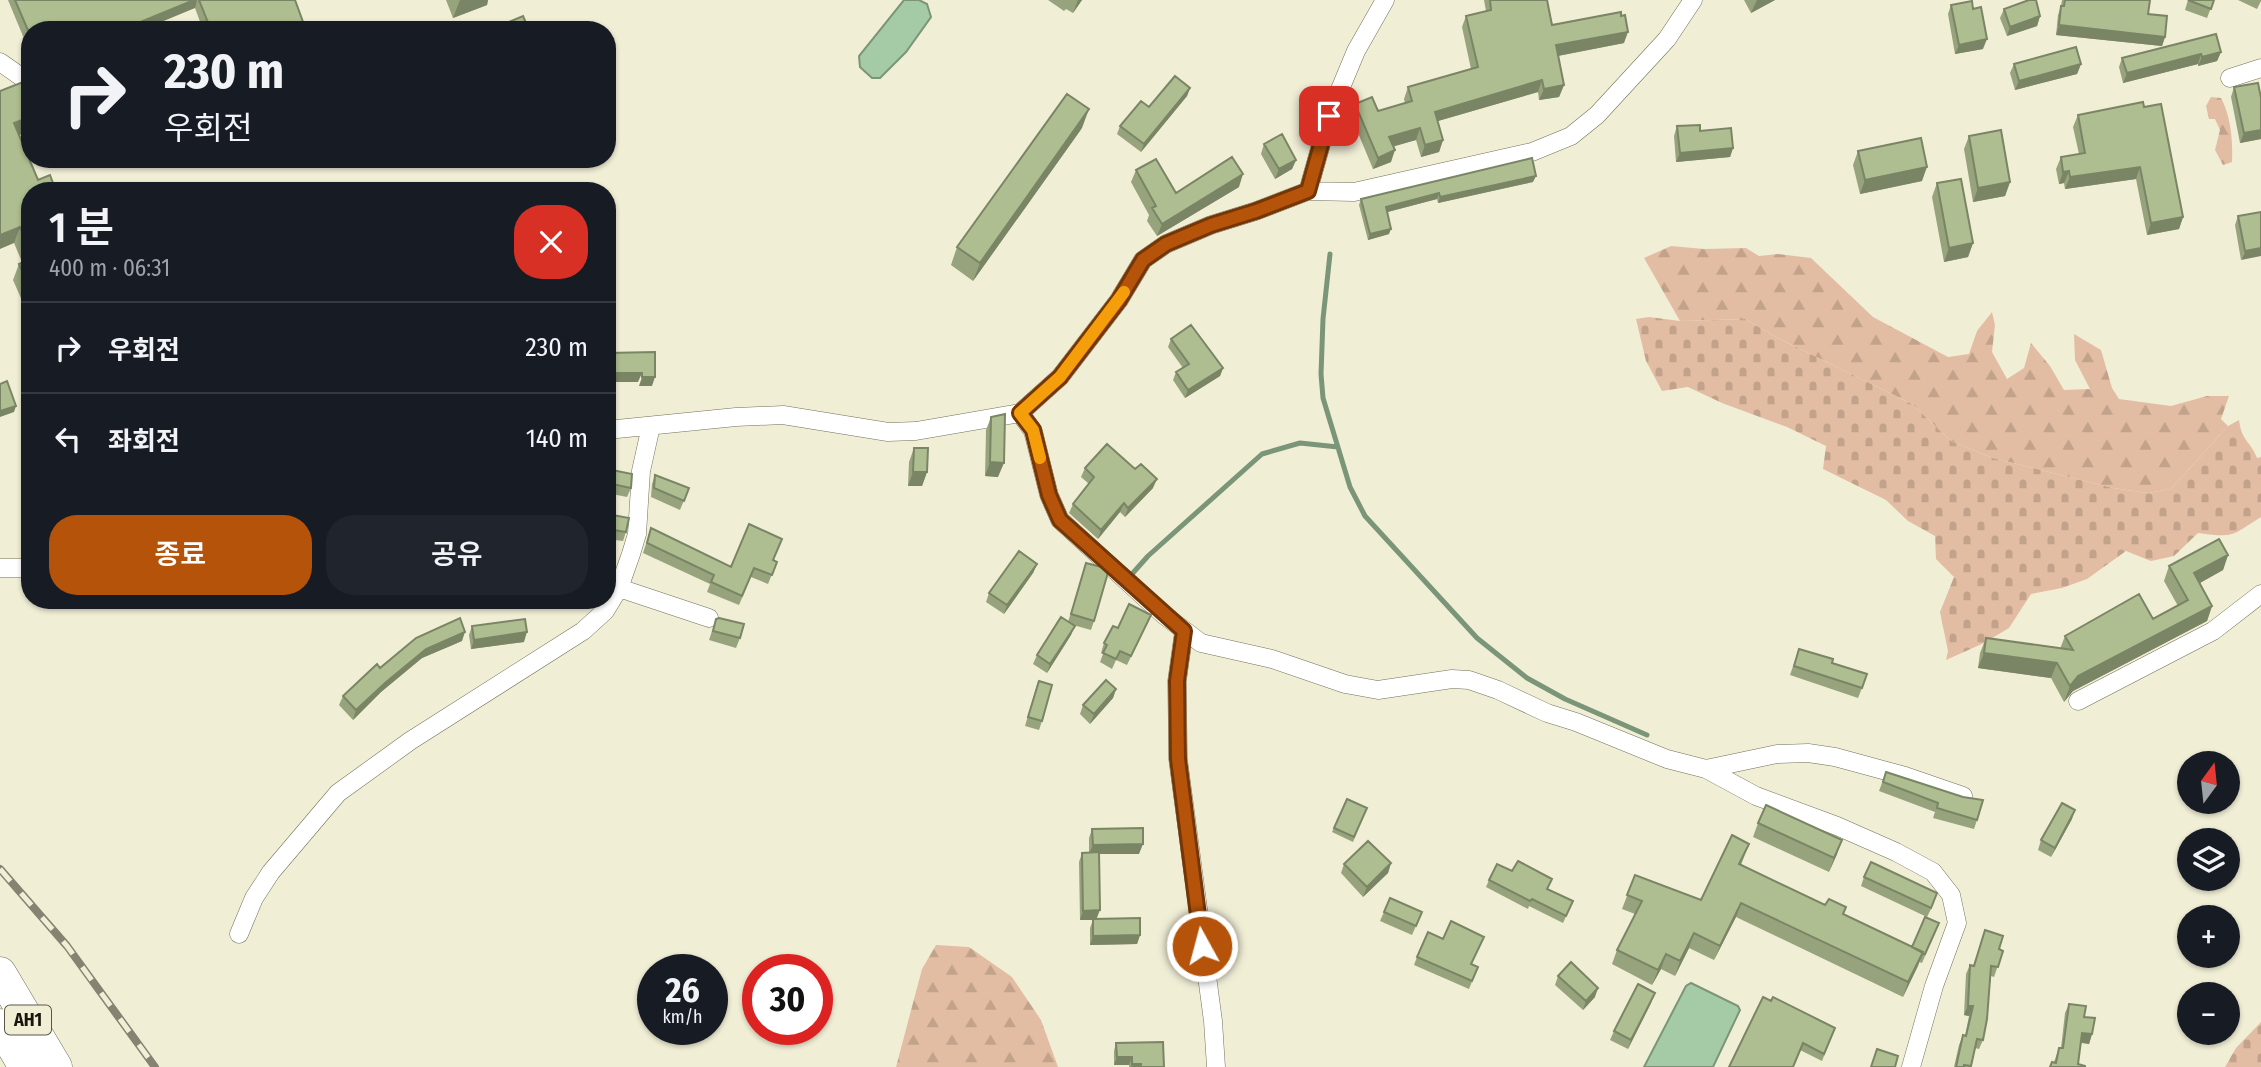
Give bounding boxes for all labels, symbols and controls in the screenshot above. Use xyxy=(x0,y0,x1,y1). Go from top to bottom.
text: 230 m xyxy=(164,42,284,101)
icon: right xyxy=(49,49,140,140)
pin xyxy=(1299,86,1359,146)
icon: arrive xyxy=(1310,97,1348,135)
text: 우회전 xyxy=(164,109,252,147)
text: 1 분 xyxy=(49,203,114,253)
button: close xyxy=(514,205,588,279)
text: 400 m · 06:31 xyxy=(49,254,170,282)
icon: right xyxy=(49,329,87,367)
text: 230 m xyxy=(525,332,588,363)
text: 우회전 xyxy=(108,335,180,366)
icon: left xyxy=(49,420,87,458)
text: 140 m xyxy=(526,423,588,454)
text: 좌회전 xyxy=(108,426,180,457)
button: 종료 xyxy=(49,515,312,595)
button: 공유 xyxy=(326,515,588,595)
north arrow xyxy=(2177,751,2240,814)
map controls xyxy=(2177,751,2240,1045)
button: layers xyxy=(2177,828,2240,891)
button: + xyxy=(2177,905,2240,968)
position arrow xyxy=(1165,909,1239,983)
speed limit sign: 30 xyxy=(742,954,833,1045)
text: 26 xyxy=(665,969,700,1011)
button: − xyxy=(2177,982,2240,1045)
road number: AH1 xyxy=(5,1006,51,1035)
text: km/h xyxy=(662,1006,703,1028)

